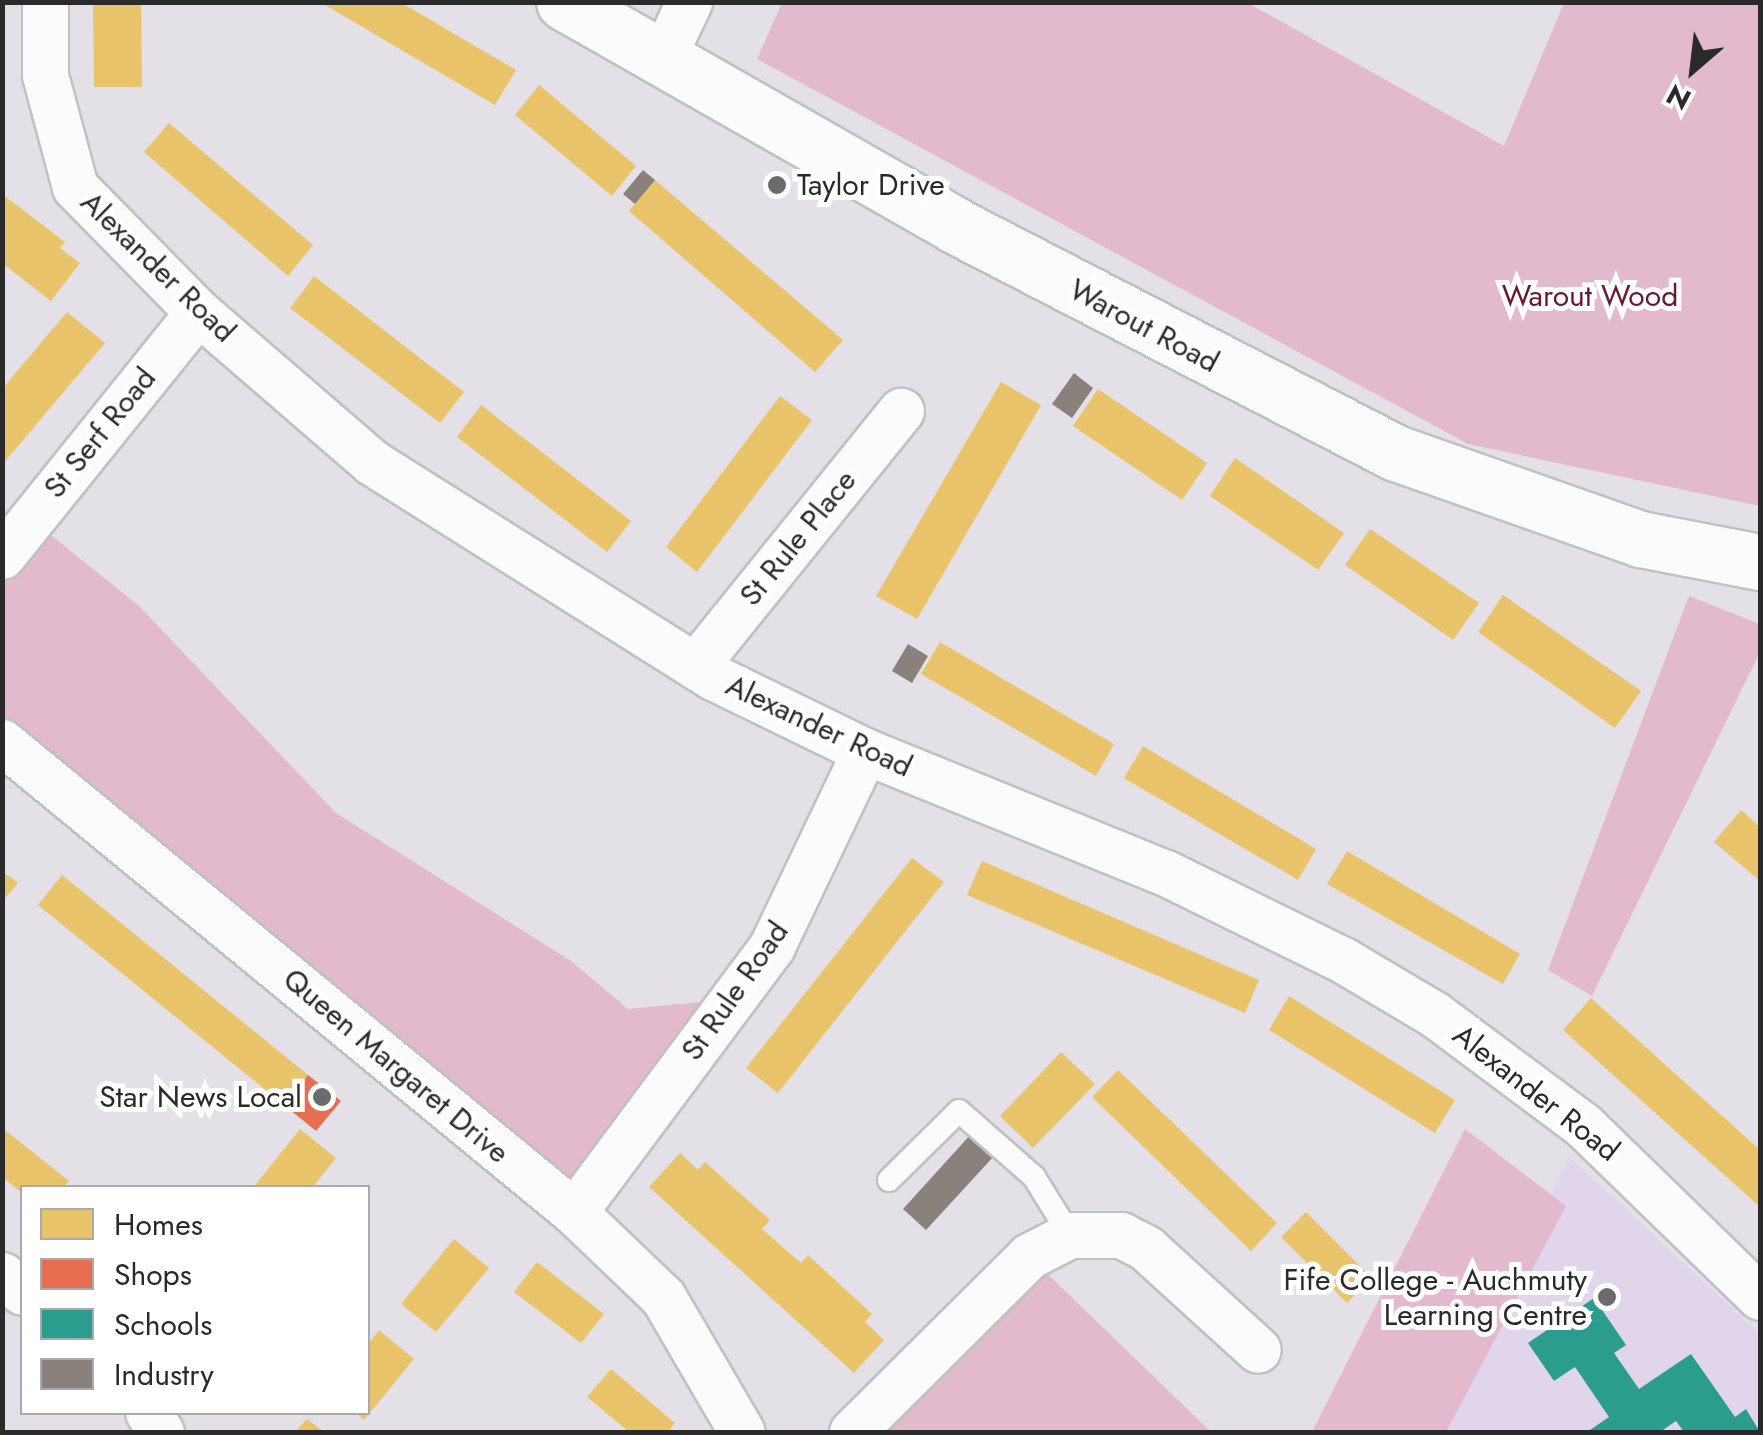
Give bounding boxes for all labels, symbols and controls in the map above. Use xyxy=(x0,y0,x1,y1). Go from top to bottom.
north arrow xyxy=(1643,20,1743,120)
text: N xyxy=(1659,74,1698,120)
place label: Taylor Drive xyxy=(797,167,945,203)
marker: Taylor Drive xyxy=(766,174,788,196)
street label: Alexander Road xyxy=(73,184,243,350)
street label: Warout Road xyxy=(1063,272,1225,380)
park label: Warout Wood xyxy=(1502,278,1678,314)
street label: St Serf Road xyxy=(37,361,163,505)
street label: St Rule Place xyxy=(732,463,864,613)
street label: Alexander Road xyxy=(720,667,918,785)
street label: St Rule Road xyxy=(674,915,796,1067)
street label: Queen Margaret Drive xyxy=(276,961,516,1171)
street label: Alexander Road xyxy=(1446,1017,1626,1169)
place label: Star News Local xyxy=(99,1079,302,1115)
marker: Star News Local xyxy=(311,1086,333,1108)
legend xyxy=(20,1185,370,1415)
text: Homes xyxy=(114,1203,203,1246)
text: Shops xyxy=(114,1253,192,1296)
place label: Fife College - Auchmuty Learning Centre xyxy=(1284,1262,1587,1332)
marker: Fife College - Auchmuty Learning Centre xyxy=(1596,1286,1618,1308)
text: Schools xyxy=(114,1303,212,1346)
text: Industry xyxy=(114,1353,214,1396)

